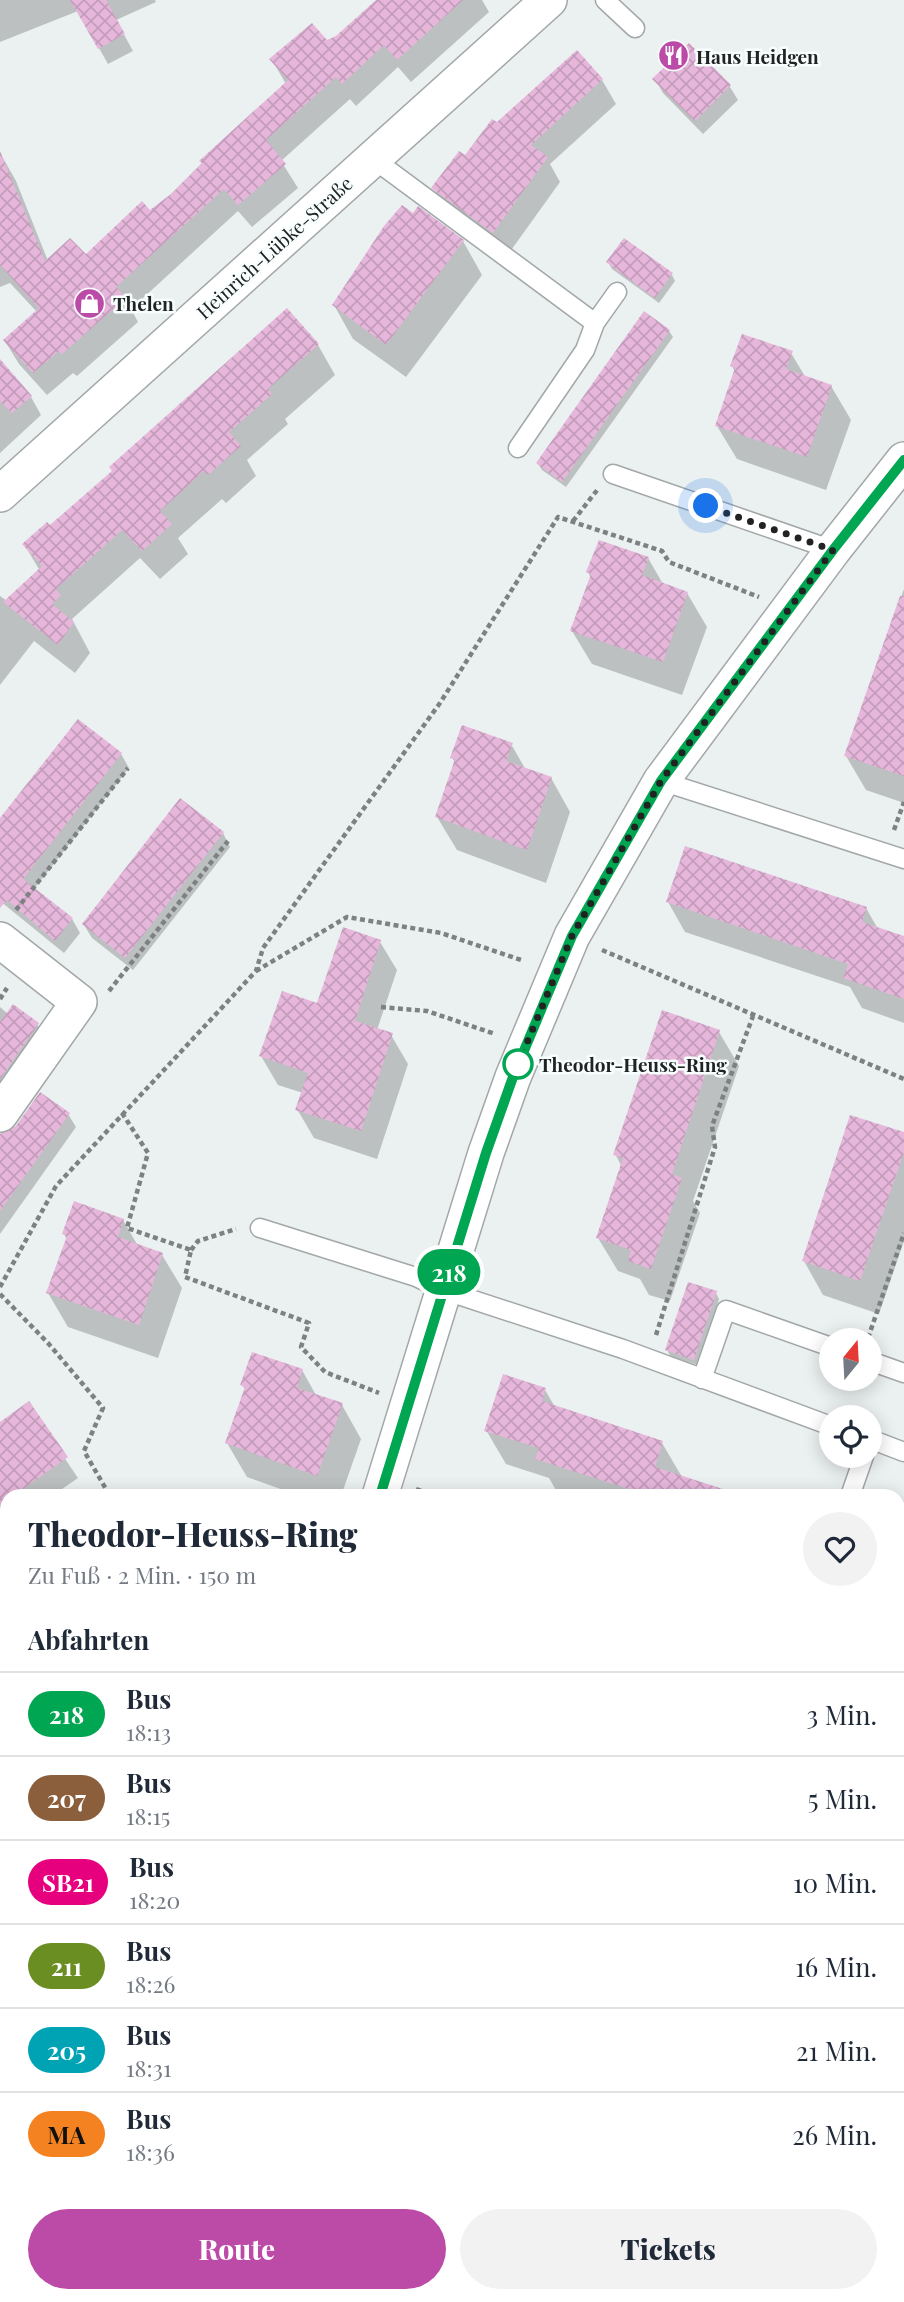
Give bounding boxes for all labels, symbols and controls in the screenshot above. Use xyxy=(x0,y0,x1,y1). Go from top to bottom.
restaurant icon: Haus Heidgen xyxy=(656,39,690,73)
place label: Haus Heidgen xyxy=(696,43,819,69)
street label: Heinrich-Lübke-Straße xyxy=(190,170,358,324)
shop icon: Thelen xyxy=(73,286,107,320)
place label: Thelen xyxy=(113,290,174,316)
your location xyxy=(688,488,723,523)
marker: Theodor-Heuss-Ring xyxy=(503,1049,533,1079)
place label: Theodor-Heuss-Ring xyxy=(539,1051,727,1077)
line badge: 218 xyxy=(409,1249,489,1295)
text: 218 xyxy=(431,1256,467,1288)
north arrow xyxy=(819,1328,882,1391)
map controls xyxy=(819,1328,882,1468)
button: locate xyxy=(819,1405,882,1468)
text: Theodor-Heuss-Ring xyxy=(28,1511,358,1555)
button: heart xyxy=(803,1512,877,1586)
text: Zu Fuß · 2 Min. · 150 m xyxy=(28,1559,256,1590)
text: Abfahrten xyxy=(28,1622,149,1657)
text: Bus xyxy=(126,1681,171,1716)
text: 3 Min. xyxy=(806,1697,877,1732)
text: 218 xyxy=(49,1698,84,1730)
text: 18:13 xyxy=(126,1716,171,1747)
text: Bus xyxy=(126,1765,171,1800)
text: 5 Min. xyxy=(808,1781,877,1816)
text: 207 xyxy=(47,1782,86,1814)
text: 18:15 xyxy=(126,1800,170,1831)
text: Bus xyxy=(129,1849,174,1884)
text: 10 Min. xyxy=(793,1865,877,1900)
text: SB21 xyxy=(42,1866,94,1898)
text: 18:20 xyxy=(129,1884,180,1915)
text: Bus xyxy=(126,1933,171,1968)
text: 16 Min. xyxy=(795,1949,877,1984)
text: 211 xyxy=(51,1950,82,1982)
text: 18:26 xyxy=(126,1968,176,1999)
text: Bus xyxy=(126,2017,171,2052)
text: 21 Min. xyxy=(796,2033,877,2068)
text: 205 xyxy=(47,2034,86,2066)
text: 18:31 xyxy=(126,2052,171,2083)
text: Bus xyxy=(126,2101,171,2136)
text: 26 Min. xyxy=(792,2117,877,2152)
text: MA xyxy=(47,2118,86,2150)
text: 18:36 xyxy=(126,2136,175,2167)
button: Route xyxy=(28,2209,446,2289)
button: Tickets xyxy=(460,2209,877,2289)

